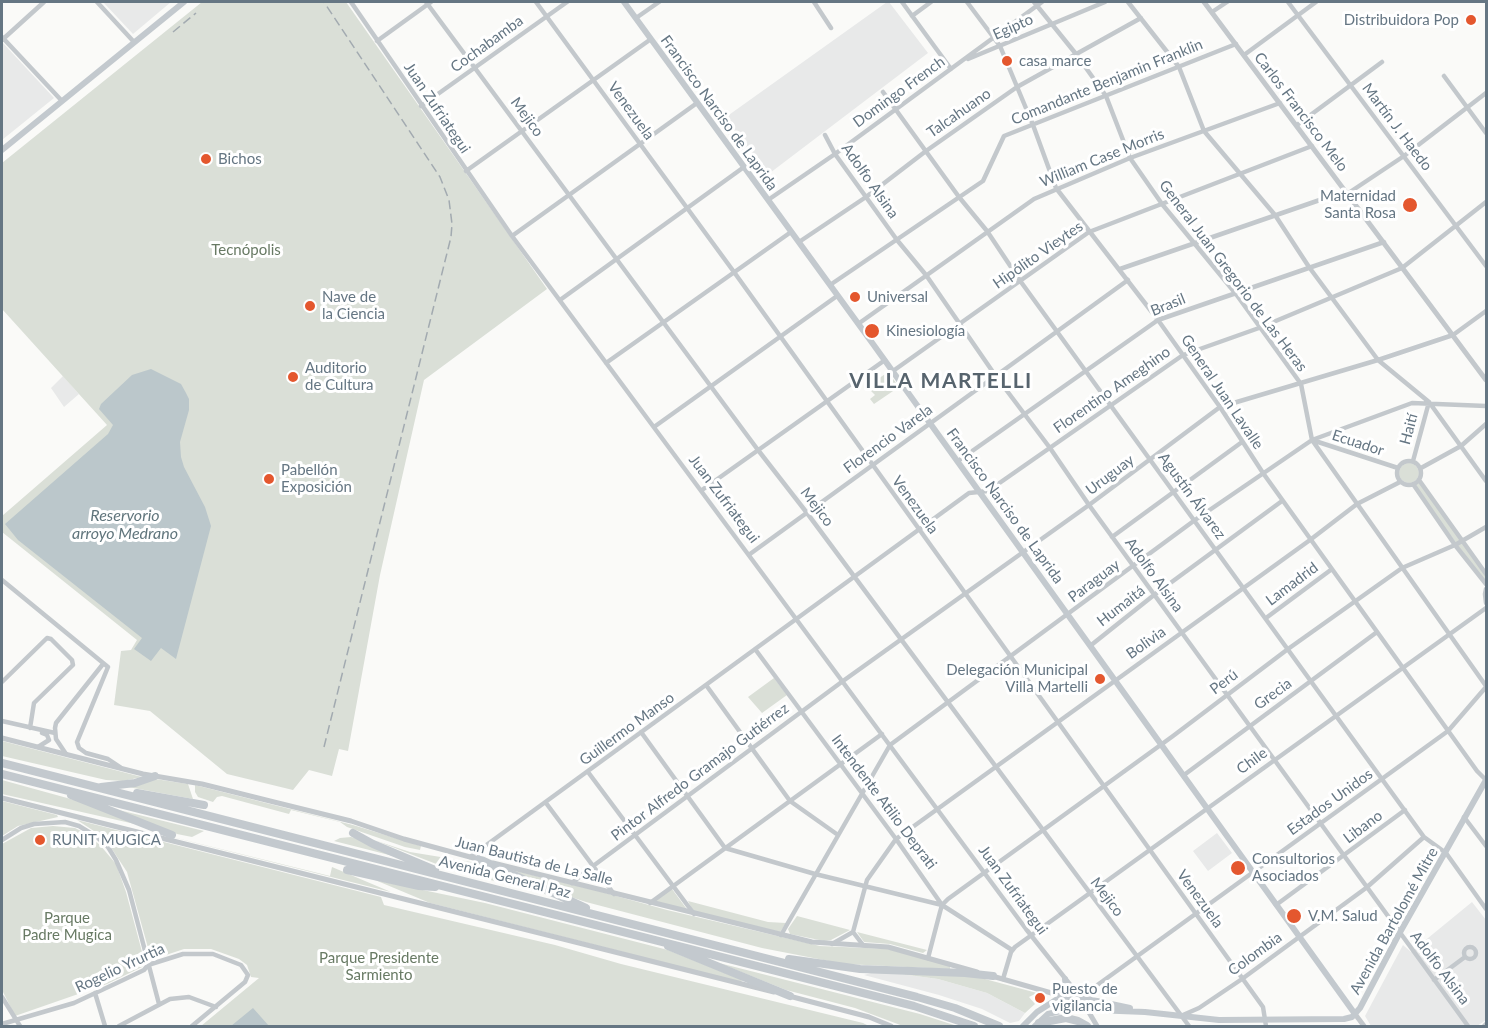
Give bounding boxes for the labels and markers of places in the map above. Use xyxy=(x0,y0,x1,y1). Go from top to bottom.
place label: Distribuidora Pop xyxy=(1344,11,1459,29)
marker: Distribuidora Pop xyxy=(1464,13,1478,27)
place label: casa marce xyxy=(1019,52,1091,70)
marker: casa marce xyxy=(1000,54,1014,68)
place label: Bichos xyxy=(218,150,262,168)
marker: Bichos xyxy=(199,152,213,166)
place label: Maternidad Santa Rosa xyxy=(1320,187,1396,222)
marker: Maternidad Santa Rosa xyxy=(1401,196,1419,214)
place label: Nave de la Ciencia xyxy=(322,288,385,323)
place label: Universal xyxy=(867,288,928,306)
marker: Universal xyxy=(848,290,862,304)
marker: Nave de la Ciencia xyxy=(303,299,317,313)
marker: Kinesiología xyxy=(863,322,881,340)
place label: Kinesiología xyxy=(886,322,965,340)
place label: Auditorio de Cultura xyxy=(305,359,373,394)
marker: Auditorio de Cultura xyxy=(286,370,300,384)
place label: Pabellón Exposición xyxy=(281,461,352,496)
marker: Pabellón Exposición xyxy=(262,472,276,486)
place label: Delegación Municipal Villa Martelli xyxy=(946,661,1088,696)
marker: Delegación Municipal Villa Martelli xyxy=(1093,672,1107,686)
place label: RUNIT MUGICA xyxy=(52,831,161,849)
marker: RUNIT MUGICA xyxy=(33,833,47,847)
place label: Consultorios Asociados xyxy=(1252,850,1335,885)
marker: Consultorios Asociados xyxy=(1229,859,1247,877)
marker: V.M. Salud xyxy=(1285,907,1303,925)
place label: V.M. Salud xyxy=(1308,907,1378,925)
place label: Puesto de vigilancia xyxy=(1052,980,1118,1015)
marker: Puesto de vigilancia xyxy=(1033,991,1047,1005)

